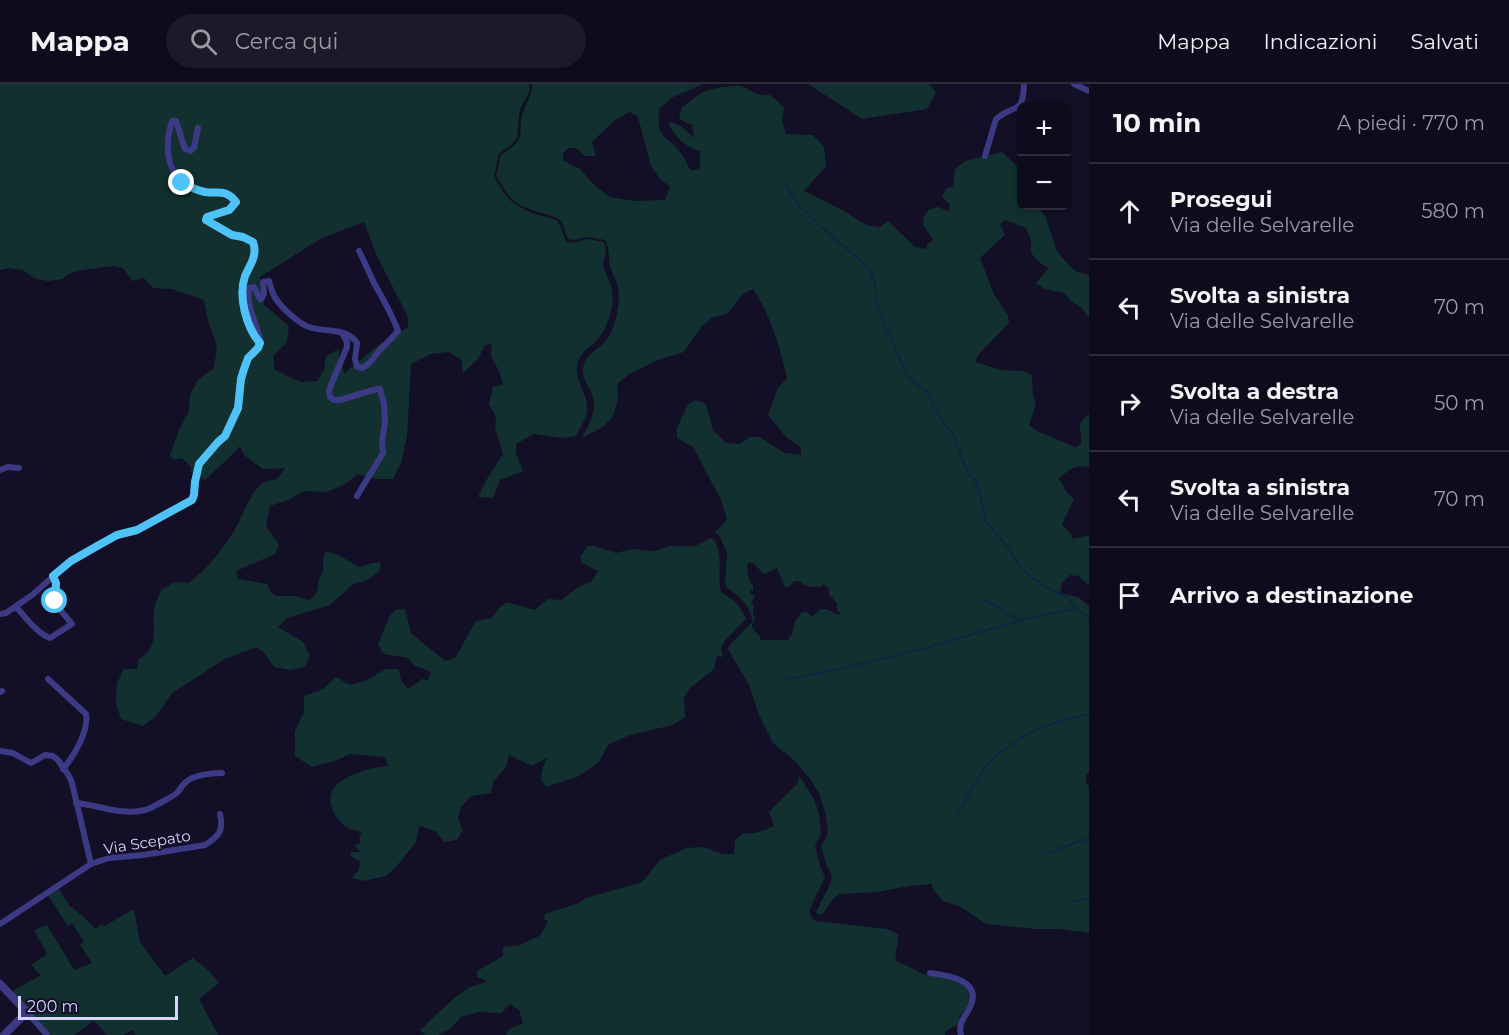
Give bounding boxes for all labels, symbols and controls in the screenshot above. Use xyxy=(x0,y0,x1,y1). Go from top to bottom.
search box xyxy=(166,14,586,68)
text: Mappa xyxy=(30,24,130,58)
icon: search xyxy=(187,25,220,58)
text: Cerca qui xyxy=(235,28,338,55)
text: Mappa xyxy=(1157,29,1230,54)
text: Indicazioni xyxy=(1263,29,1378,54)
text: Salvati xyxy=(1411,29,1479,54)
map controls xyxy=(1017,102,1071,210)
button: + xyxy=(1017,102,1071,156)
text: 10 min xyxy=(1113,107,1201,139)
text: A piedi · 770 m xyxy=(1337,111,1485,135)
button: − xyxy=(1017,156,1071,210)
route end xyxy=(168,169,194,195)
text: Prosegui xyxy=(1170,186,1272,213)
icon: ahead xyxy=(1113,195,1146,228)
text: 580 m xyxy=(1421,199,1485,223)
text: Via delle Selvarelle xyxy=(1170,213,1354,237)
text: Svolta a sinistra xyxy=(1170,282,1350,309)
icon: left xyxy=(1113,291,1146,324)
text: 70 m xyxy=(1434,295,1485,319)
text: Via delle Selvarelle xyxy=(1170,309,1354,333)
text: Svolta a destra xyxy=(1170,378,1339,405)
icon: right xyxy=(1113,387,1146,420)
text: 50 m xyxy=(1434,391,1485,415)
text: Via delle Selvarelle xyxy=(1170,405,1354,429)
text: Svolta a sinistra xyxy=(1170,474,1350,501)
icon: left xyxy=(1113,483,1146,516)
text: 70 m xyxy=(1434,487,1485,511)
text: Via delle Selvarelle xyxy=(1170,501,1354,525)
icon: arrive xyxy=(1113,579,1146,612)
text: Arrivo a destinazione xyxy=(1170,582,1413,609)
route start xyxy=(41,587,67,613)
street label: Via Scepato xyxy=(102,826,192,858)
scale bar xyxy=(18,993,178,1020)
text: 200 m xyxy=(27,997,78,1016)

